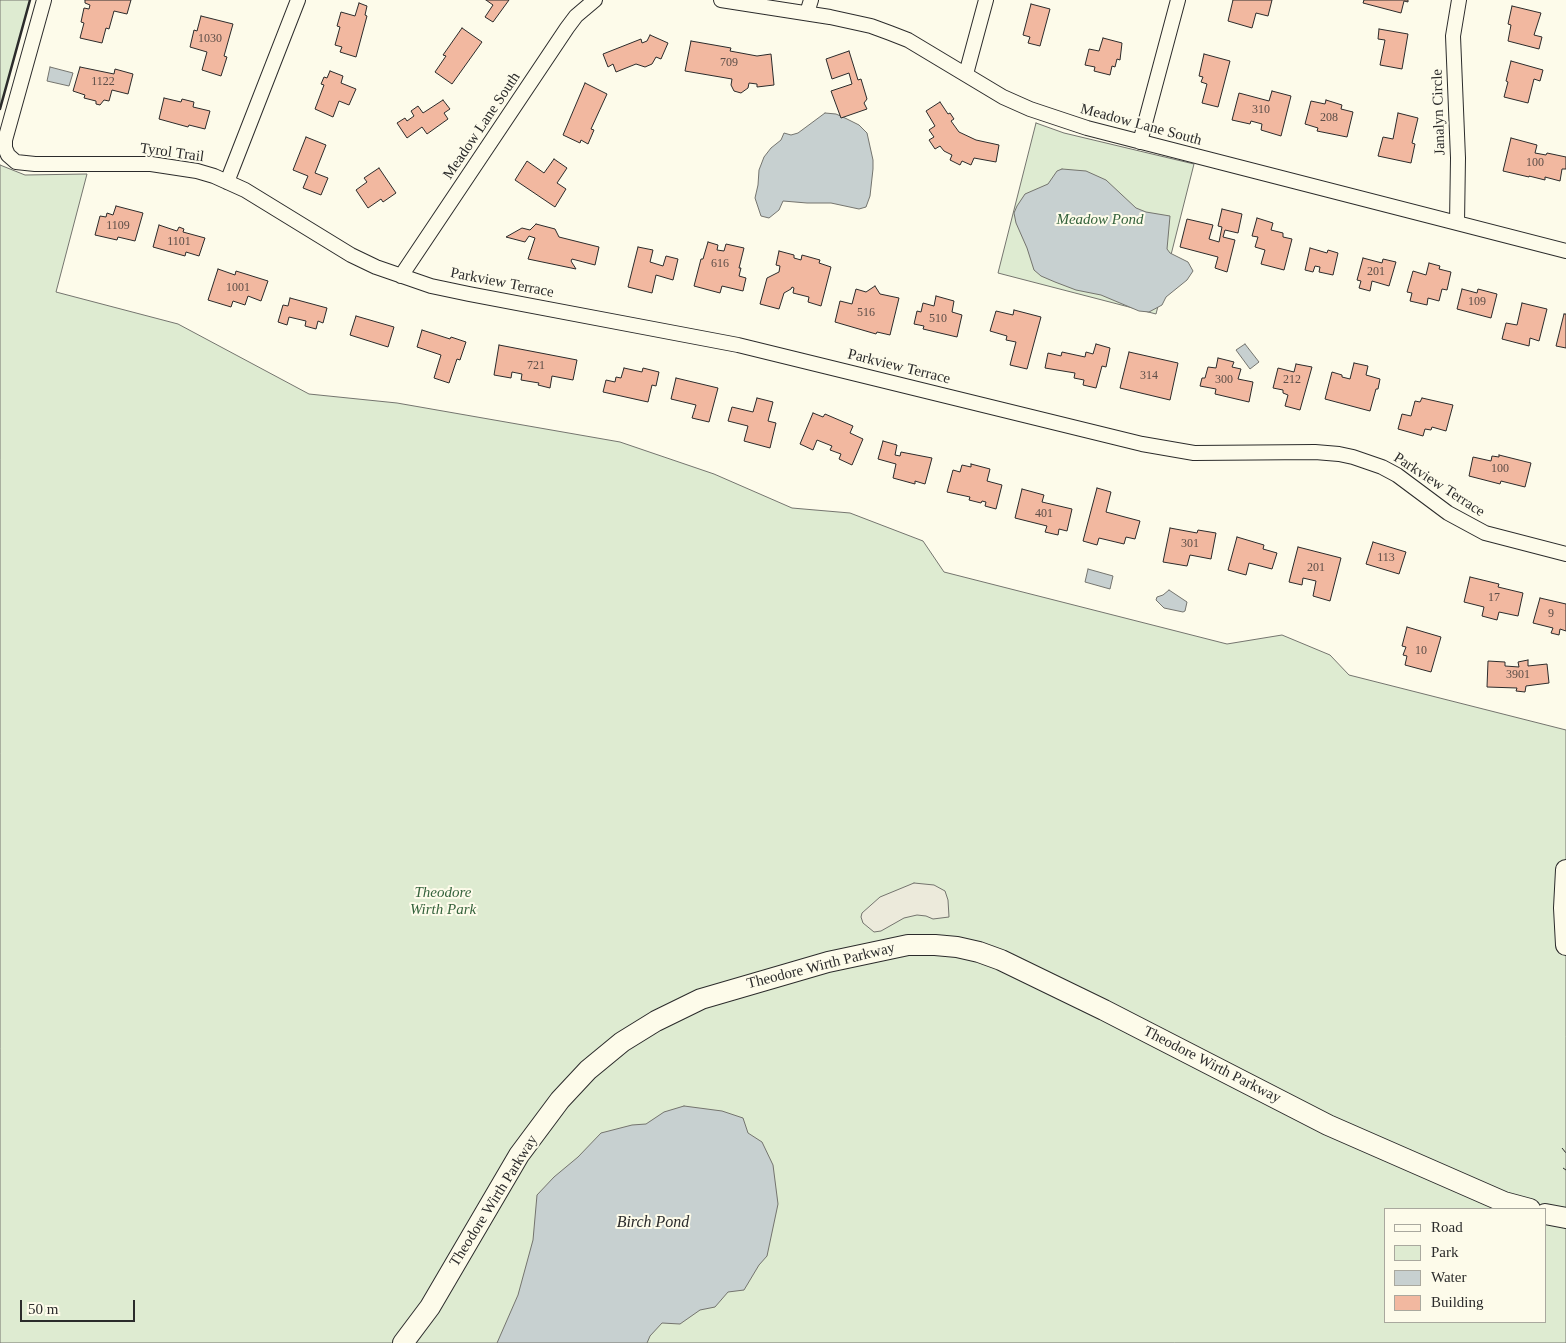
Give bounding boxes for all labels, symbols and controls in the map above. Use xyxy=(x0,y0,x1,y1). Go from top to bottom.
house number: 1030 xyxy=(198,32,222,46)
house number: 709 xyxy=(720,56,738,70)
street label: Meadow Lane South xyxy=(440,69,524,183)
street label: Janalyn Circle xyxy=(1429,69,1449,155)
house number: 1122 xyxy=(91,75,115,89)
street label: Meadow Lane South xyxy=(1078,100,1204,150)
house number: 310 xyxy=(1252,103,1270,117)
house number: 208 xyxy=(1320,111,1338,125)
street label: Tyrol Trail xyxy=(139,140,205,166)
house number: 100 xyxy=(1526,156,1544,170)
park label: Meadow Pond xyxy=(1056,211,1144,229)
house number: 1109 xyxy=(106,219,130,233)
house number: 1101 xyxy=(167,235,191,249)
house number: 616 xyxy=(711,257,729,271)
street label: Parkview Terrace xyxy=(449,264,555,302)
house number: 201 xyxy=(1367,265,1385,279)
house number: 1001 xyxy=(226,281,250,295)
house number: 109 xyxy=(1468,295,1486,309)
house number: 516 xyxy=(857,306,875,320)
house number: 510 xyxy=(929,312,947,326)
street label: Parkview Terrace xyxy=(846,346,952,388)
house number: 721 xyxy=(527,359,545,373)
house number: 314 xyxy=(1140,369,1158,383)
house number: 300 xyxy=(1215,373,1233,387)
house number: 212 xyxy=(1283,373,1301,387)
street label: Parkview Terrace xyxy=(1390,449,1488,521)
house number: 100 xyxy=(1491,462,1509,476)
house number: 401 xyxy=(1035,507,1053,521)
house number: 301 xyxy=(1181,537,1199,551)
house number: 113 xyxy=(1377,551,1395,565)
house number: 201 xyxy=(1307,561,1325,575)
house number: 17 xyxy=(1488,591,1500,605)
house number: 9 xyxy=(1548,607,1554,621)
house number: 10 xyxy=(1415,644,1427,658)
house number: 3901 xyxy=(1506,668,1530,682)
park label: Theodore Wirth Park xyxy=(410,884,476,919)
street label: Theodore Wirth Parkway xyxy=(745,939,897,993)
street label: Theodore Wirth Parkway xyxy=(1140,1023,1284,1107)
street label: Theodore Wirth Parkway xyxy=(446,1132,542,1270)
legend xyxy=(1384,1208,1546,1323)
water label: Birch Pond xyxy=(617,1213,689,1233)
text: Road xyxy=(1431,1219,1463,1235)
text: Park xyxy=(1431,1244,1459,1260)
text: Water xyxy=(1431,1269,1466,1285)
scale bar xyxy=(22,1290,138,1322)
text: Building xyxy=(1431,1294,1484,1310)
text: 50 m xyxy=(28,1301,58,1317)

